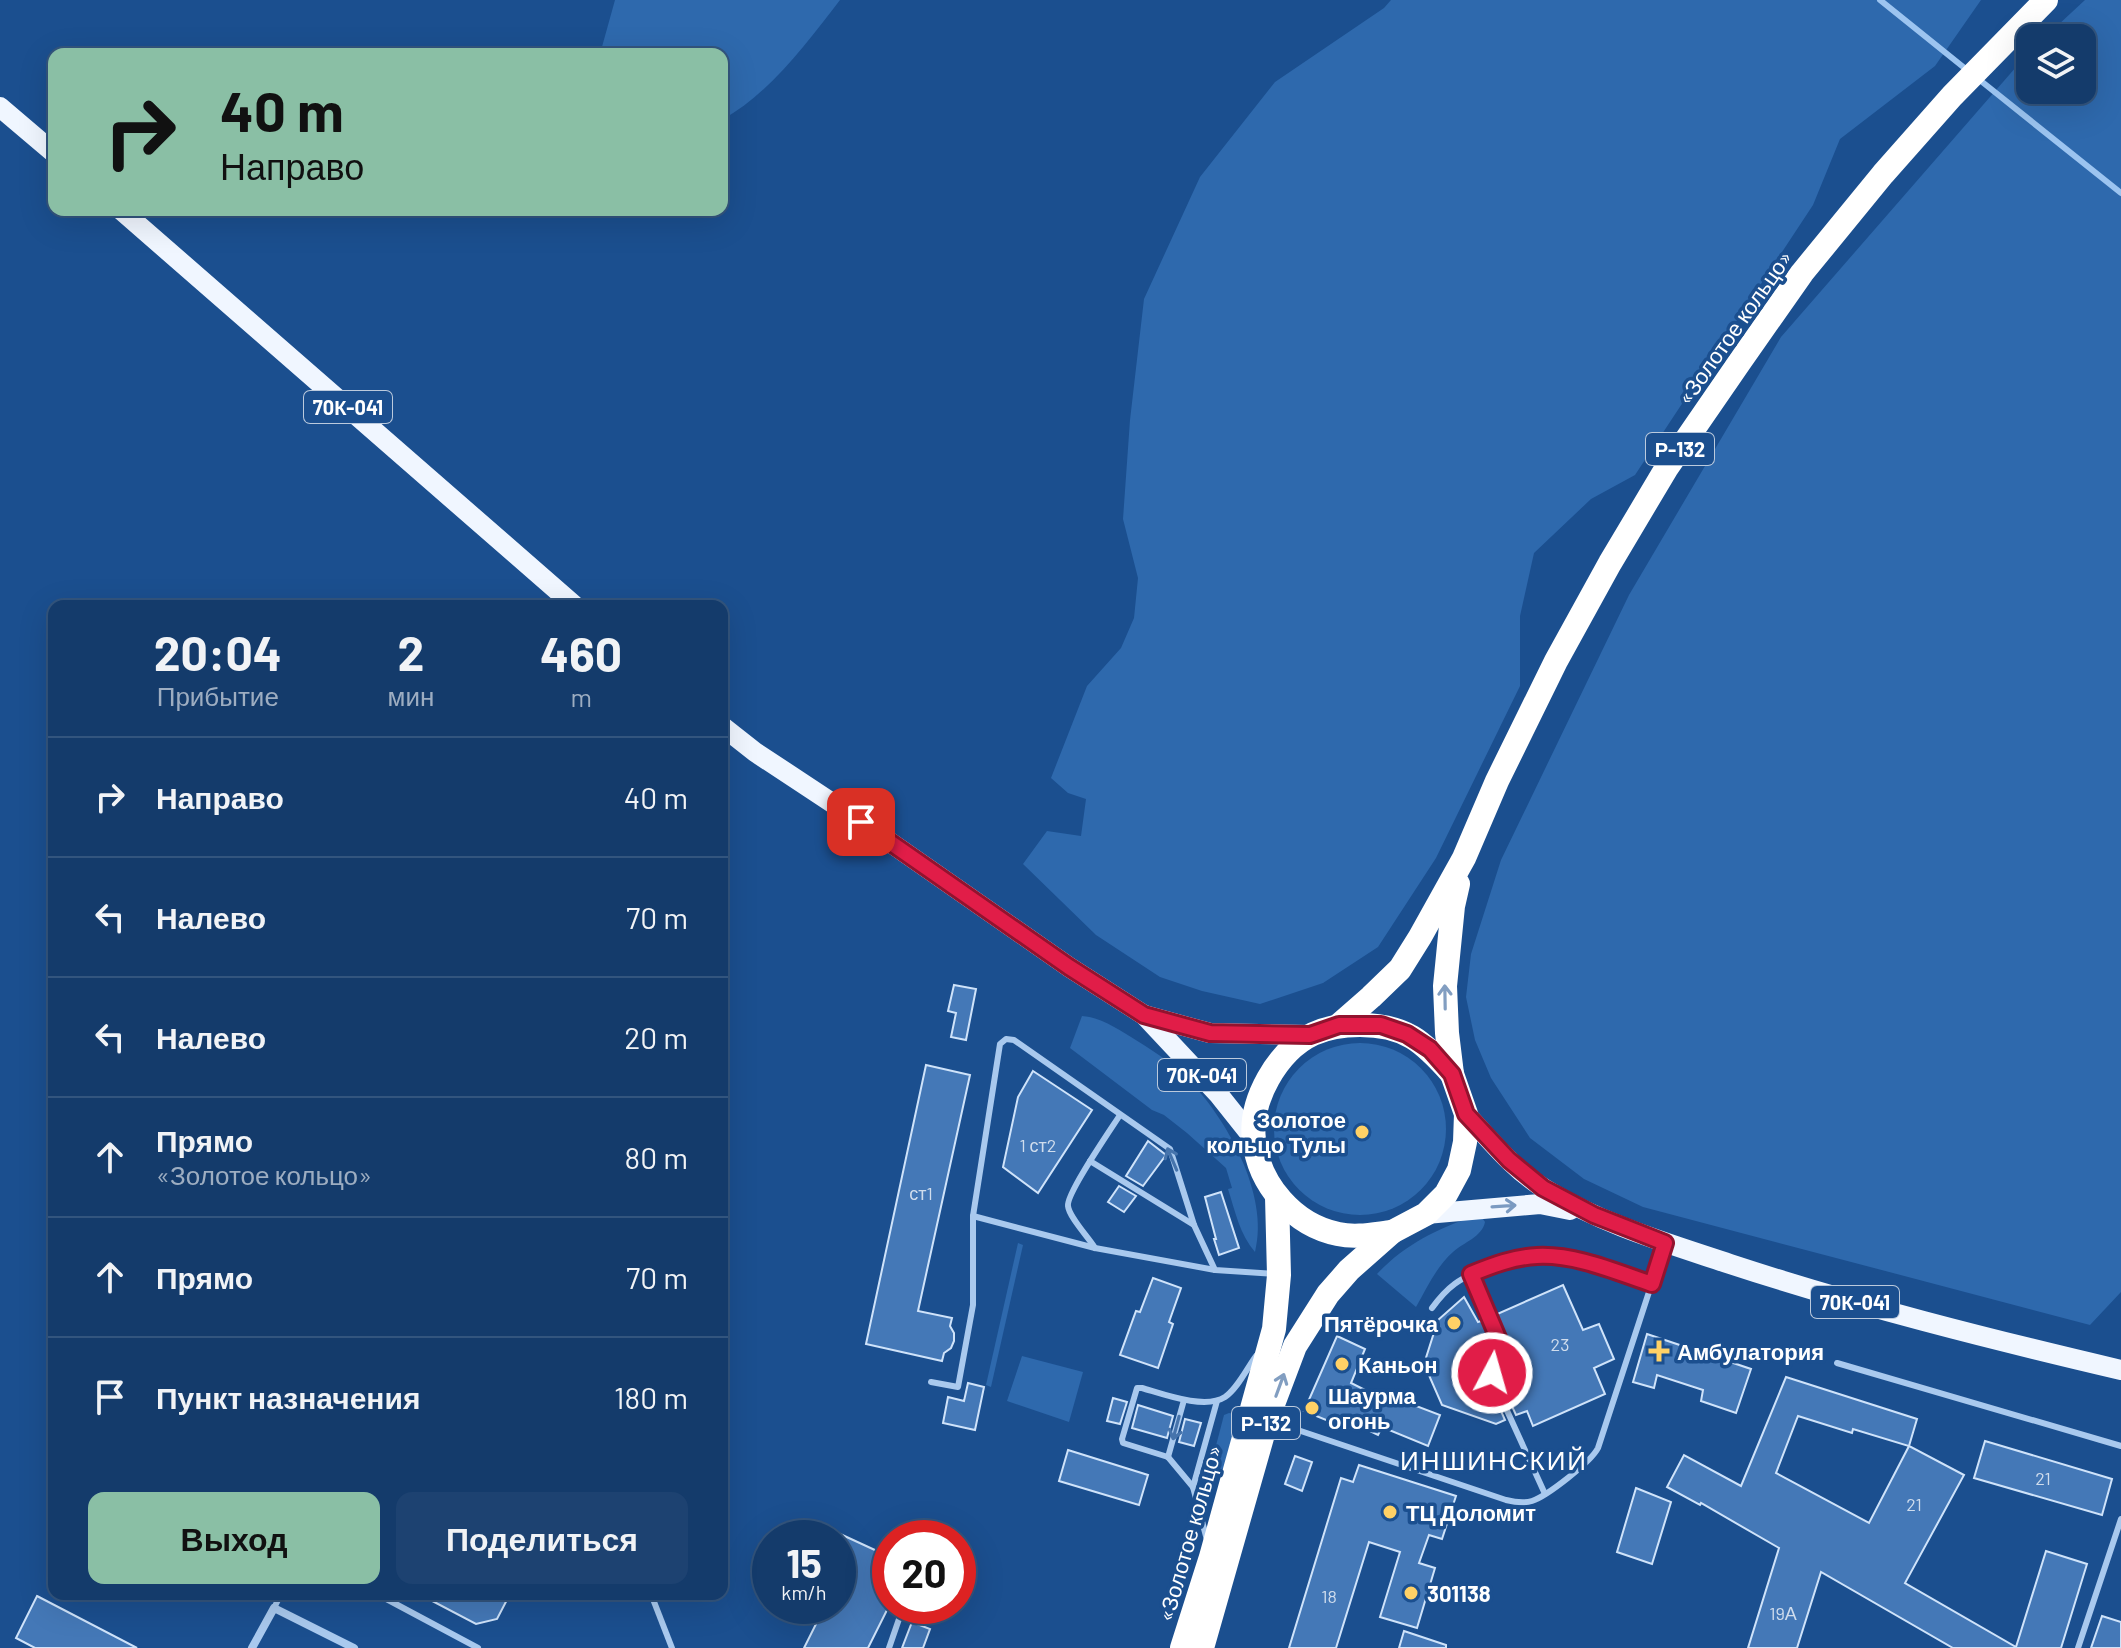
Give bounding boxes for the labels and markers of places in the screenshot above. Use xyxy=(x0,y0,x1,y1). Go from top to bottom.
pin xyxy=(827,788,895,856)
place label: Золотое кольцо Тулы xyxy=(1206,1106,1346,1158)
marker: Золотое кольцо Тулы xyxy=(1353,1123,1371,1141)
place label: Пятёрочка xyxy=(1324,1310,1439,1337)
marker: Пятёрочка xyxy=(1445,1314,1463,1332)
place label: Амбулатория xyxy=(1677,1338,1824,1365)
marker: Амбулатория xyxy=(1648,1340,1670,1362)
place label: Каньон xyxy=(1358,1351,1437,1377)
marker: Каньон xyxy=(1333,1355,1351,1373)
place label: Шаурма огонь xyxy=(1328,1382,1416,1433)
marker: Шаурма огонь xyxy=(1303,1399,1321,1417)
place label: ТЦ Доломит xyxy=(1406,1499,1536,1526)
marker: ТЦ Доломит xyxy=(1381,1503,1399,1521)
place label: 301138 xyxy=(1427,1580,1491,1606)
marker: 301138 xyxy=(1402,1584,1420,1602)

